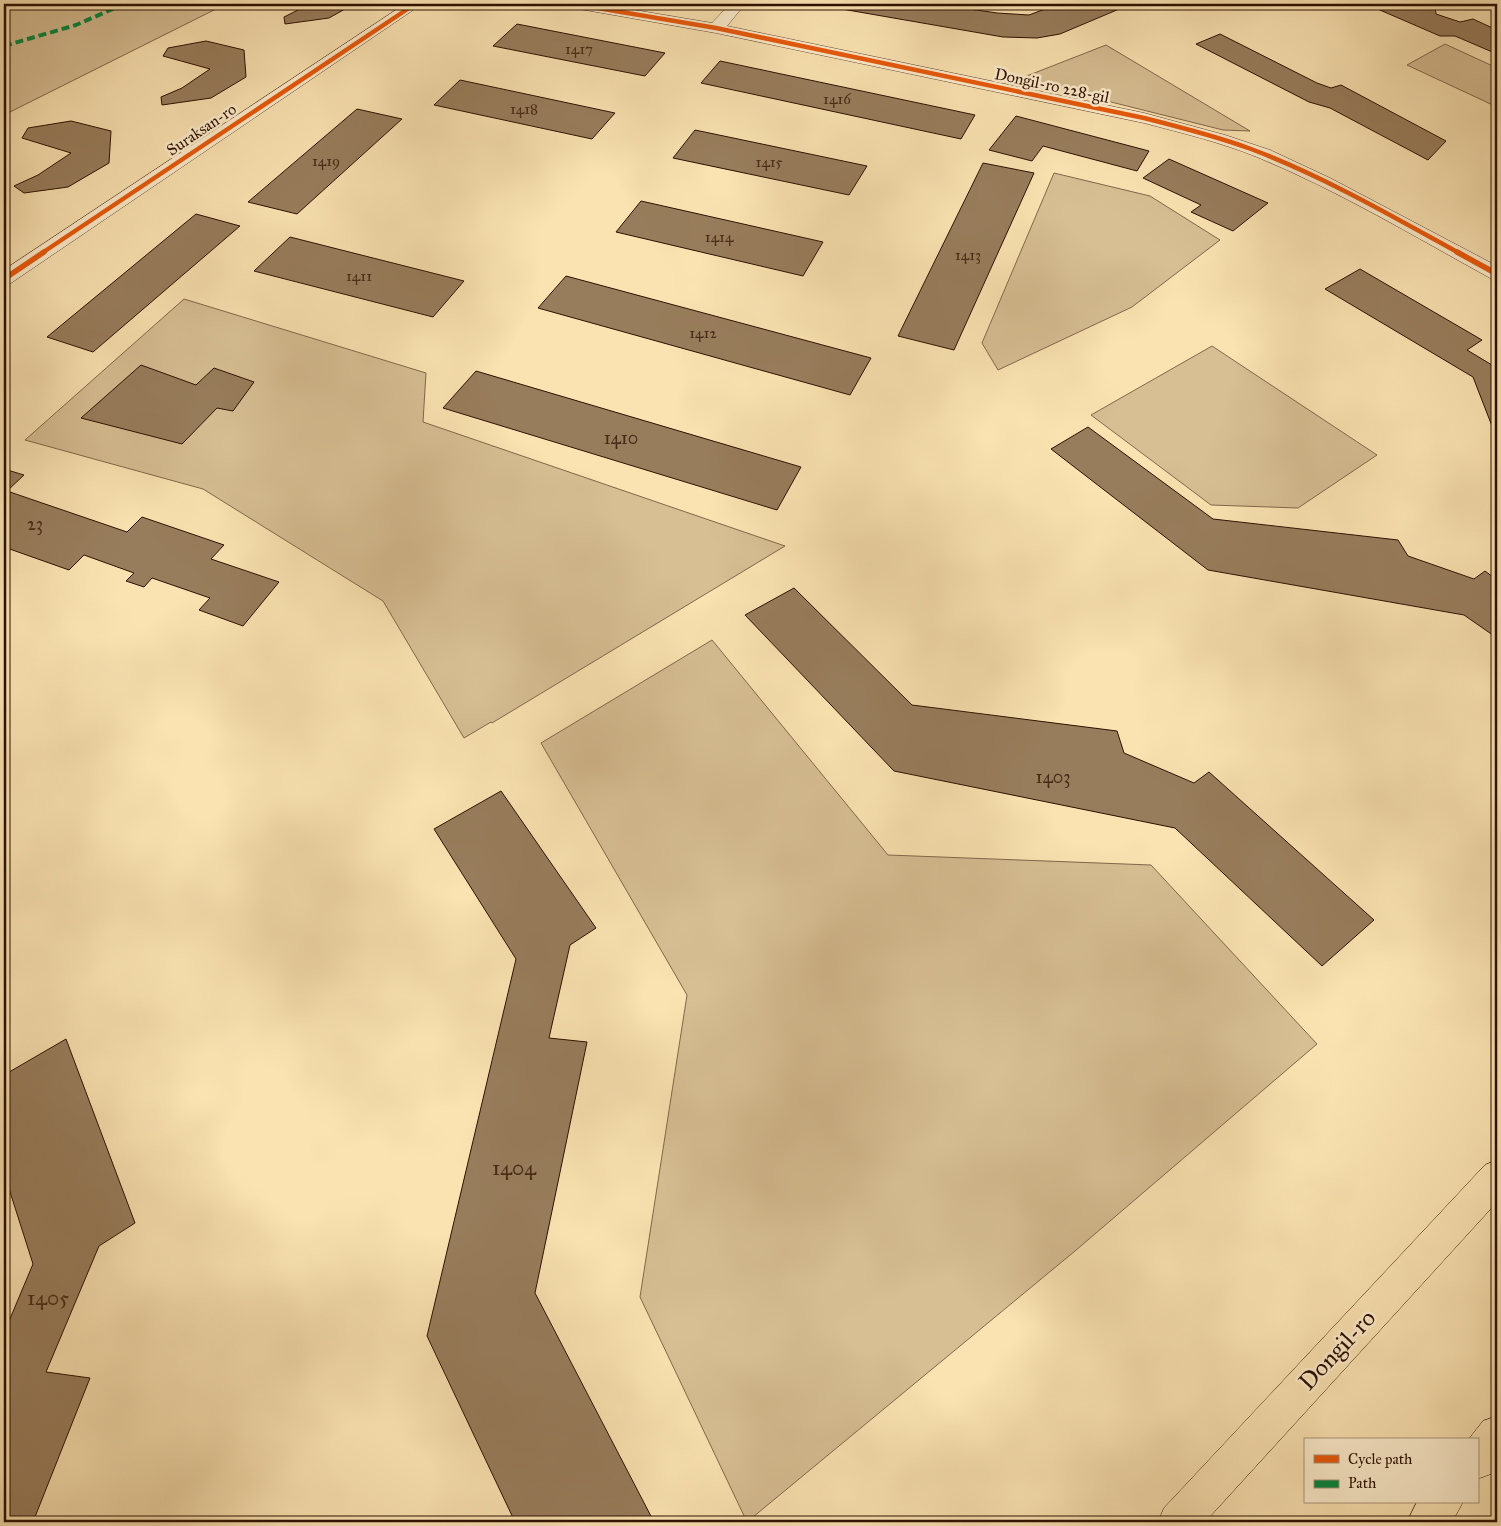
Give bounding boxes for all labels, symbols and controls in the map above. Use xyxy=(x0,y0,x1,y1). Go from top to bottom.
house number: 1417 xyxy=(565,40,593,58)
street label: Dongil-ro 228-gil xyxy=(993,64,1112,108)
house number: 1416 xyxy=(823,90,852,108)
street label: Suraksan-ro xyxy=(163,99,240,160)
house number: 1418 xyxy=(510,100,538,118)
house number: 1419 xyxy=(312,152,340,170)
house number: 1415 xyxy=(755,153,783,171)
house number: 1414 xyxy=(705,228,734,246)
house number: 1413 xyxy=(955,246,981,264)
house number: 1411 xyxy=(346,267,372,285)
house number: 1412 xyxy=(689,324,717,342)
house number: 1410 xyxy=(604,427,638,449)
house number: 23 xyxy=(27,513,43,535)
house number: 1403 xyxy=(1036,766,1070,788)
house number: 1404 xyxy=(492,1155,537,1181)
house number: 1405 xyxy=(27,1285,69,1311)
street label: Dongil-ro xyxy=(1292,1303,1382,1397)
legend xyxy=(1304,1438,1478,1504)
text: Cycle path xyxy=(1348,1450,1413,1468)
text: Path xyxy=(1348,1474,1377,1492)

